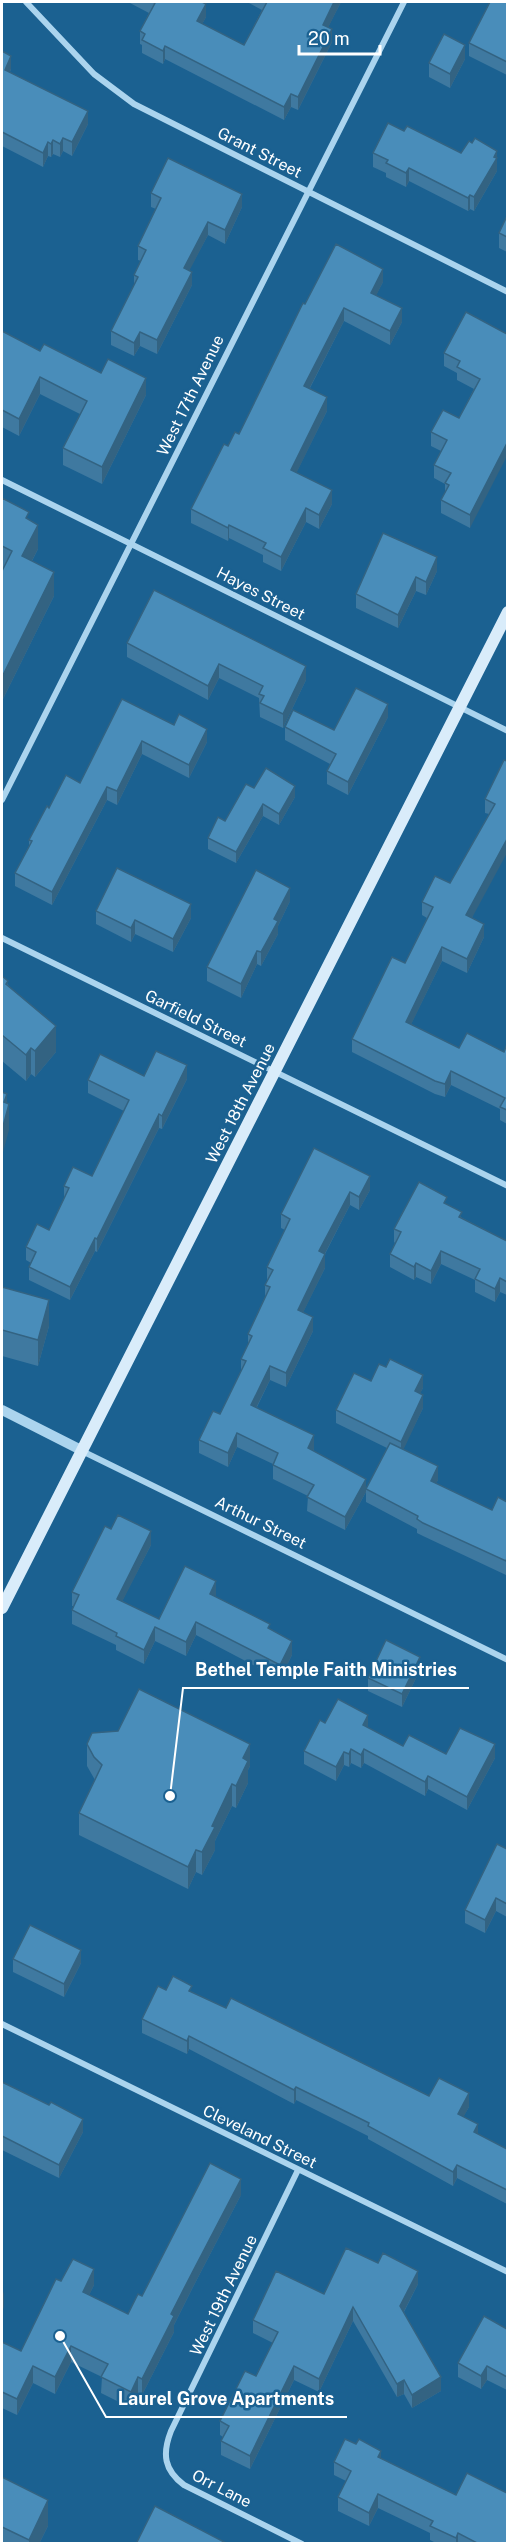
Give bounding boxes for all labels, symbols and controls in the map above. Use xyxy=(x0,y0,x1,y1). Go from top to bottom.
scale bar xyxy=(299,18,380,56)
text: 20 m xyxy=(308,28,350,49)
street label: Grant Street xyxy=(214,123,305,182)
street label: West 17th Avenue xyxy=(153,332,228,459)
street label: Hayes Street xyxy=(213,563,308,624)
street label: Garfield Street xyxy=(142,986,250,1051)
street label: West 18th Avenue xyxy=(202,1040,279,1167)
street label: Arthur Street xyxy=(212,1492,309,1553)
callout: Bethel Temple Faith Ministries xyxy=(183,1652,469,1688)
text: Bethel Temple Faith Ministries xyxy=(195,1659,457,1680)
street label: Cleveland Street xyxy=(200,2101,320,2172)
street label: West 19th Avenue xyxy=(186,2232,261,2359)
callout: Laurel Grove Apartments xyxy=(106,2381,347,2417)
text: Laurel Grove Apartments xyxy=(118,2388,334,2409)
street label: Orr Lane xyxy=(189,2465,255,2511)

